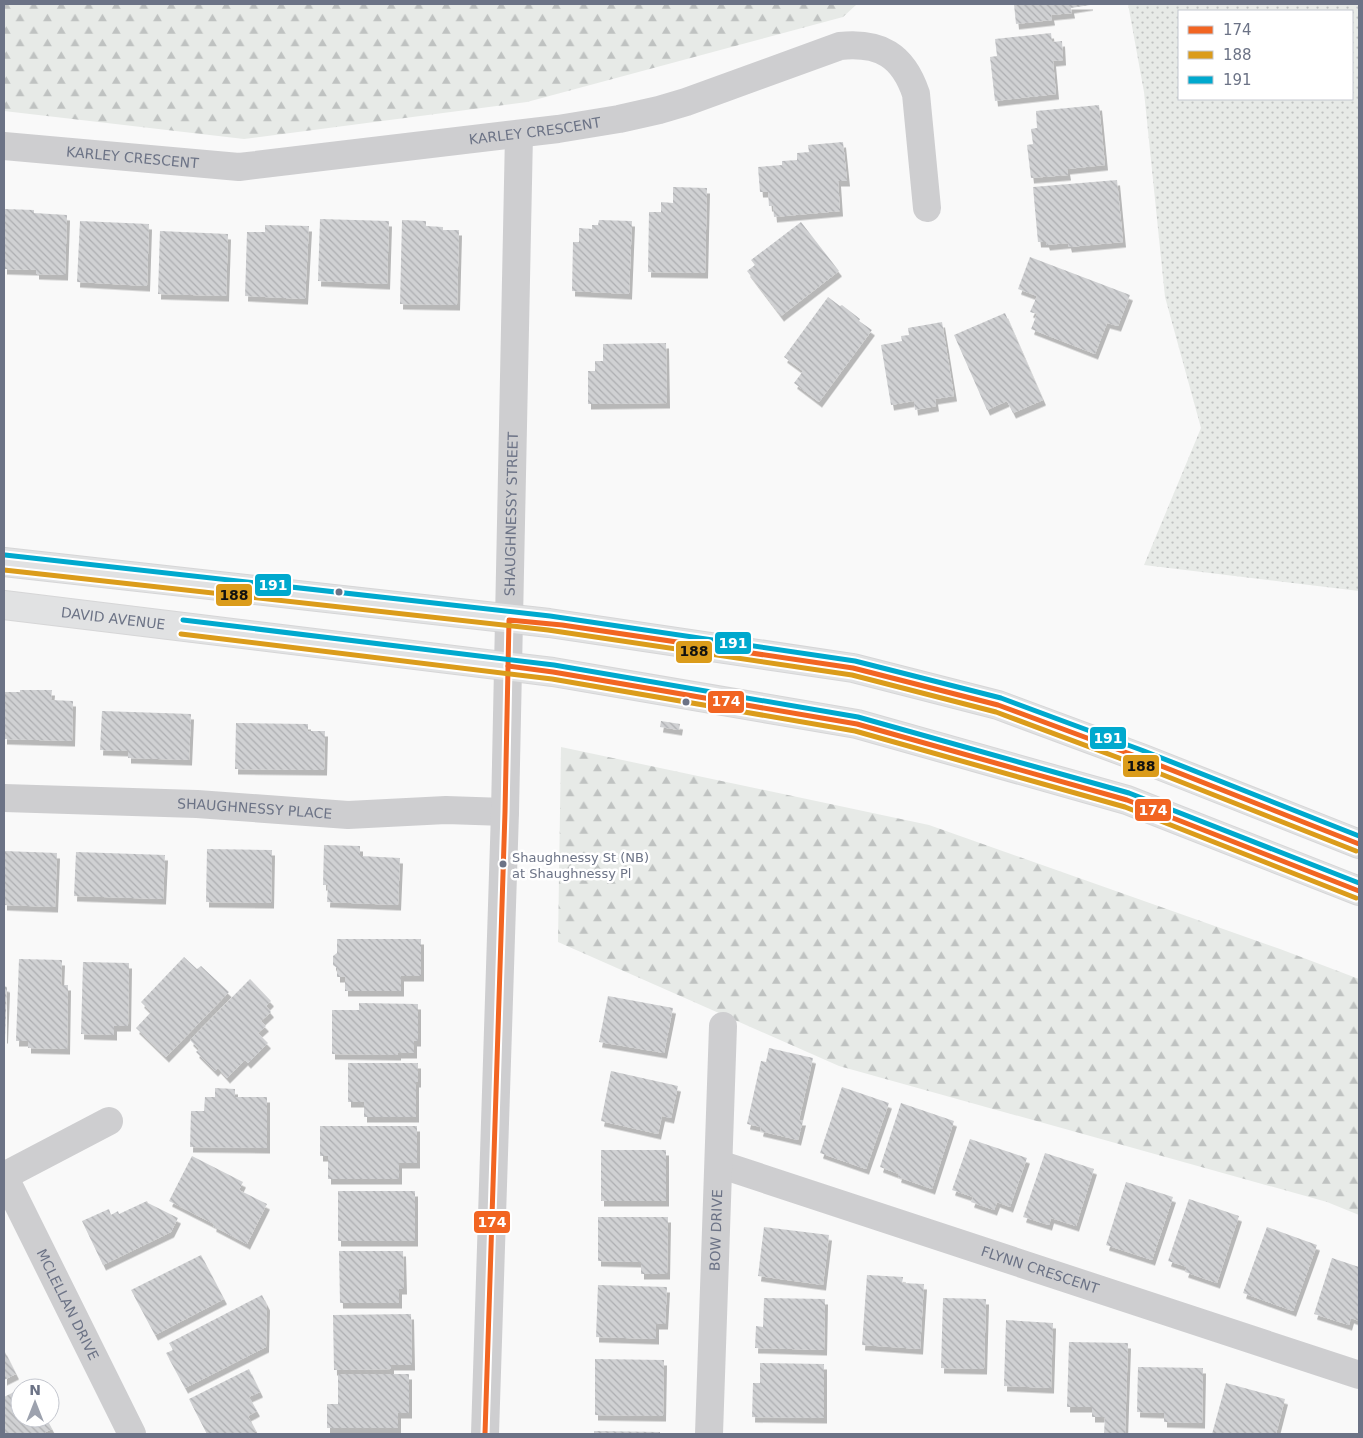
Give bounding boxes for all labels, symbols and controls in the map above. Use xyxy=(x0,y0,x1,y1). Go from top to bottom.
legend xyxy=(1178,10,1353,100)
text: 174 xyxy=(1223,21,1252,39)
text: 188 xyxy=(1223,46,1252,64)
text: 191 xyxy=(1223,71,1252,89)
street label: KARLEY CRESCENT xyxy=(468,114,602,148)
street label: KARLEY CRESCENT xyxy=(66,144,200,171)
street label: SHAUGHNESSY STREET xyxy=(501,431,521,596)
line badge: 191 xyxy=(254,573,292,597)
text: 191 xyxy=(258,577,288,593)
line badge: 188 xyxy=(215,583,253,607)
text: 188 xyxy=(219,587,249,603)
unlabelled marker xyxy=(334,587,344,597)
street label: DAVID AVENUE xyxy=(60,604,166,633)
line badge: 191 xyxy=(714,631,752,655)
text: 191 xyxy=(718,635,748,651)
line badge: 188 xyxy=(675,640,713,664)
text: 188 xyxy=(679,643,709,659)
line badge: 174 xyxy=(707,690,745,714)
text: 174 xyxy=(711,693,741,709)
unlabelled marker xyxy=(681,697,691,707)
line badge: 191 xyxy=(1089,726,1127,750)
text: 191 xyxy=(1093,730,1123,746)
line badge: 188 xyxy=(1122,754,1160,778)
text: 188 xyxy=(1126,758,1156,774)
street label: SHAUGHNESSY PLACE xyxy=(177,795,333,822)
line badge: 174 xyxy=(1134,798,1172,822)
text: 174 xyxy=(1138,802,1168,818)
place label: Shaughnessy St (NB) at Shaughnessy Pl xyxy=(512,850,649,881)
marker: Shaughnessy St (NB) at Shaughnessy Pl xyxy=(498,859,508,869)
street label: BOW DRIVE xyxy=(707,1189,725,1271)
line badge: 174 xyxy=(473,1210,511,1234)
text: 174 xyxy=(477,1214,507,1230)
street label: FLYNN CRESCENT xyxy=(979,1243,1101,1297)
street label: MCLELLAN DRIVE xyxy=(33,1246,102,1363)
north arrow xyxy=(10,1378,60,1428)
text: N xyxy=(29,1382,41,1398)

